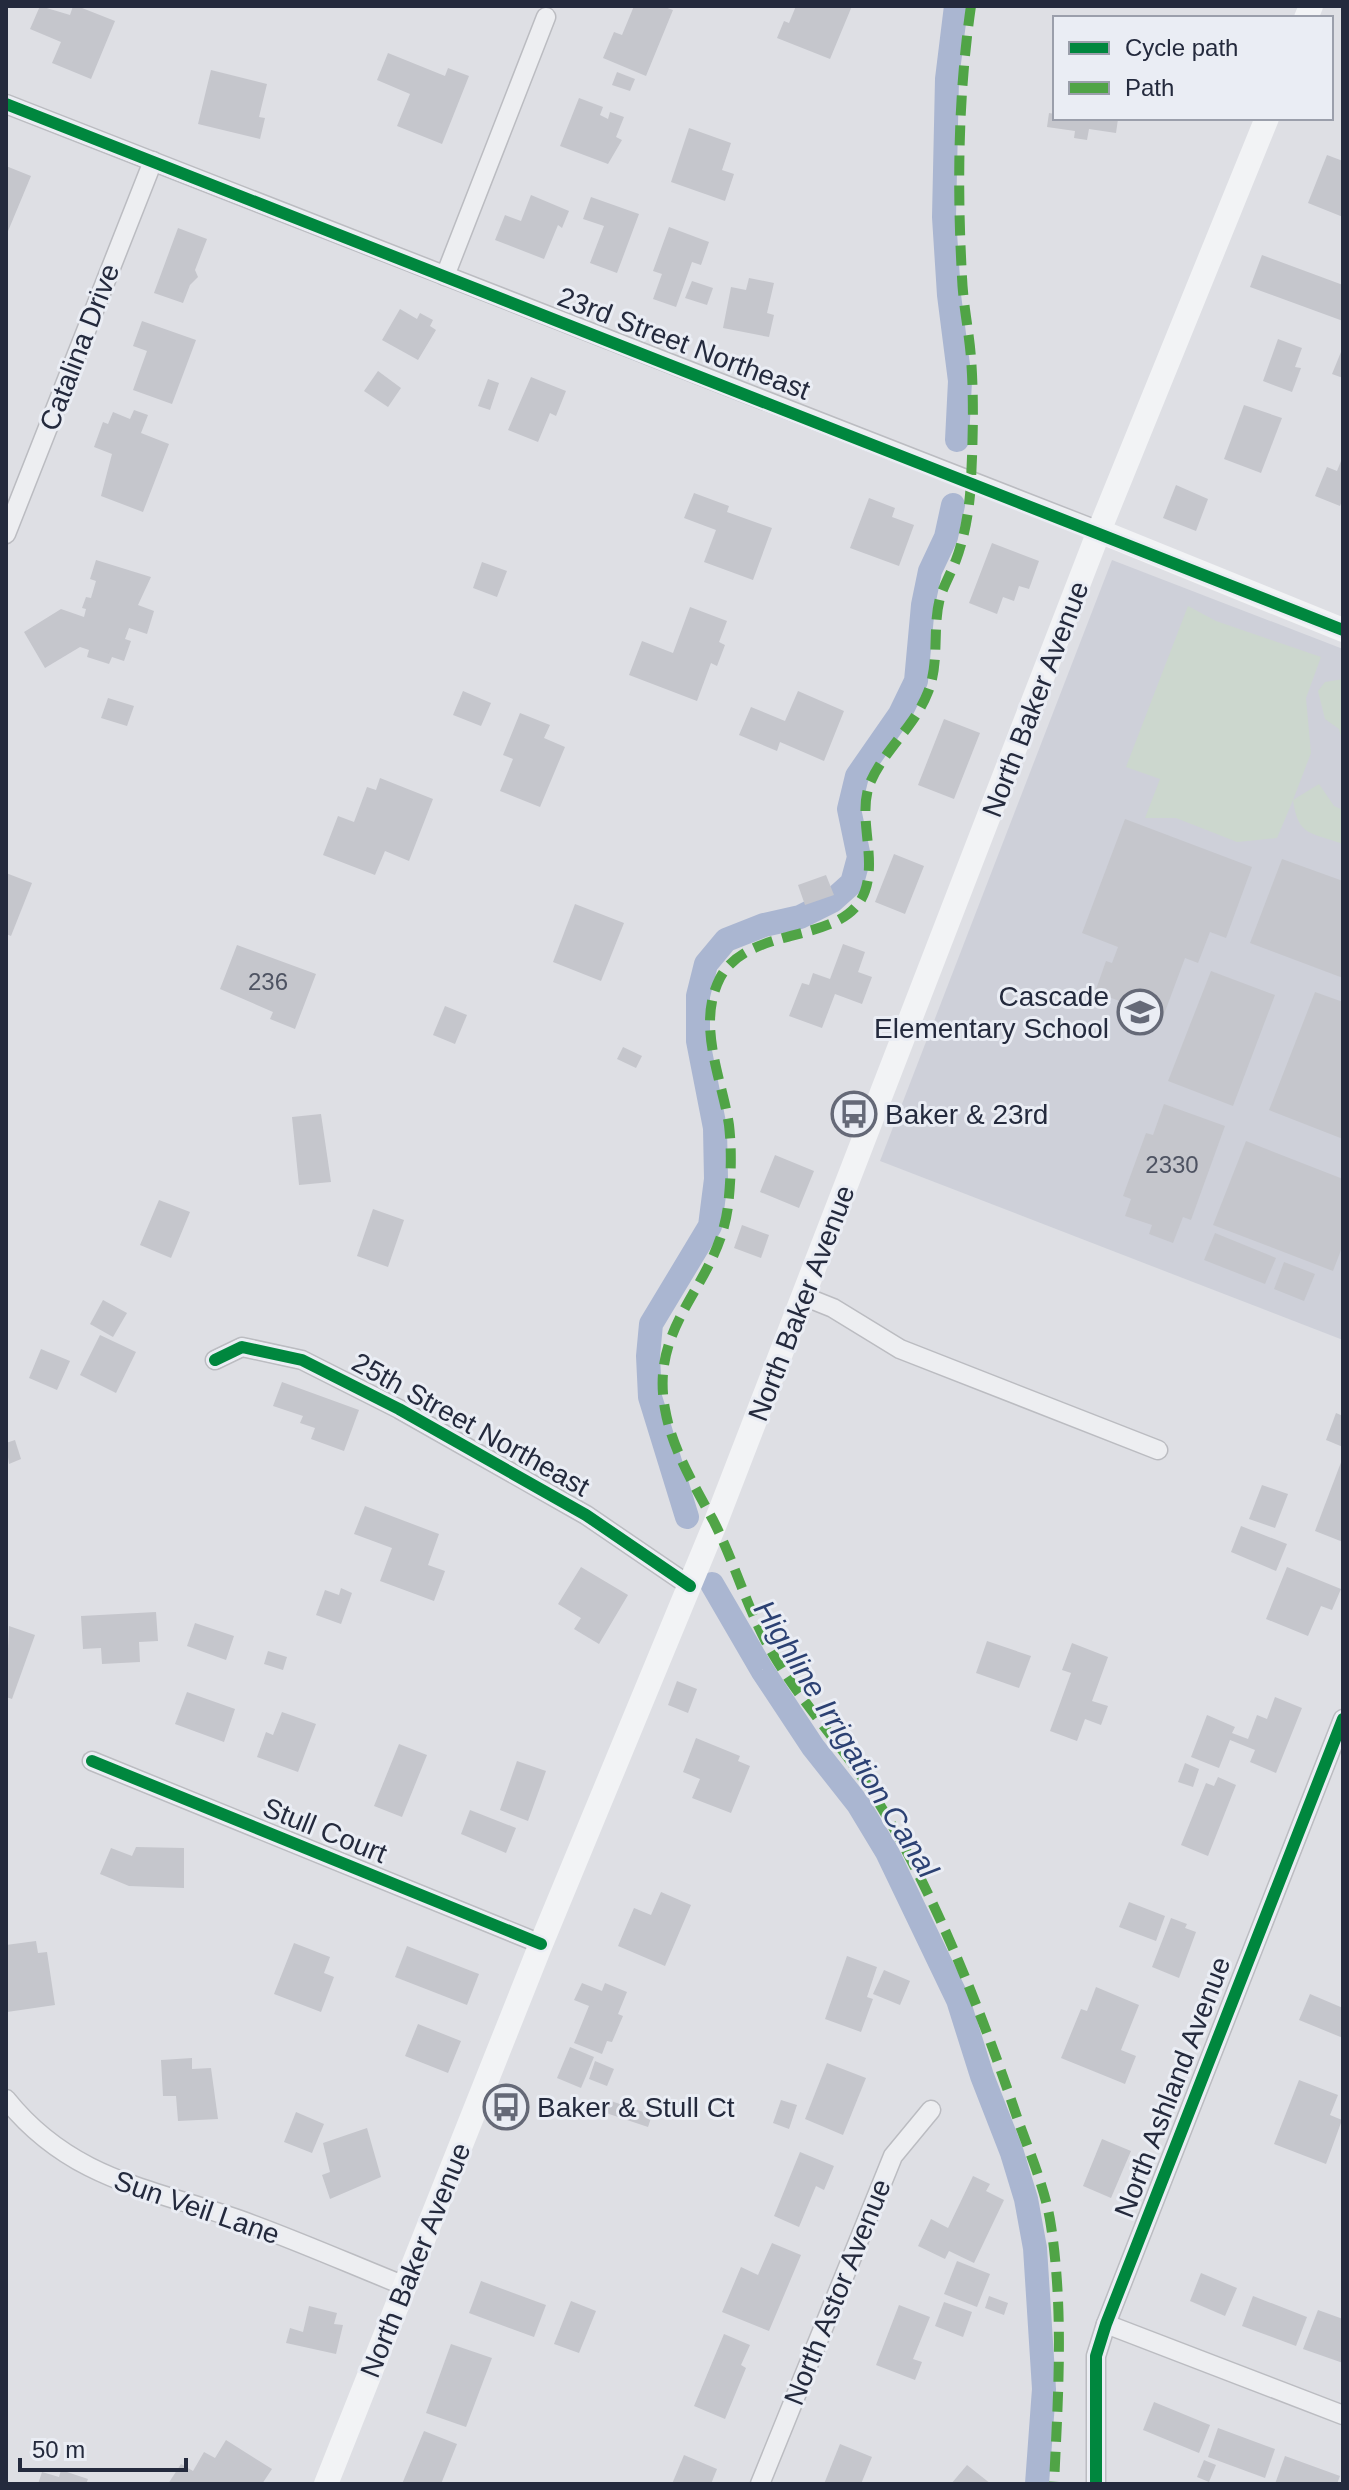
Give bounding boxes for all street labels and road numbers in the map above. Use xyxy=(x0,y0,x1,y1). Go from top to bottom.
street label: Catalina Drive xyxy=(33,260,125,435)
street label: 23rd Street Northeast xyxy=(553,281,815,406)
street label: North Baker Avenue xyxy=(976,577,1095,821)
street label: North Baker Avenue xyxy=(742,1181,861,1425)
street label: 25th Street Northeast xyxy=(347,1346,595,1503)
street label: Stull Court xyxy=(258,1792,391,1869)
street label: North Ashland Avenue xyxy=(1108,1953,1236,2222)
street label: North Baker Avenue xyxy=(354,2138,477,2382)
street label: Sun Veil Lane xyxy=(110,2165,284,2250)
street label: North Astor Avenue xyxy=(778,2175,897,2410)

